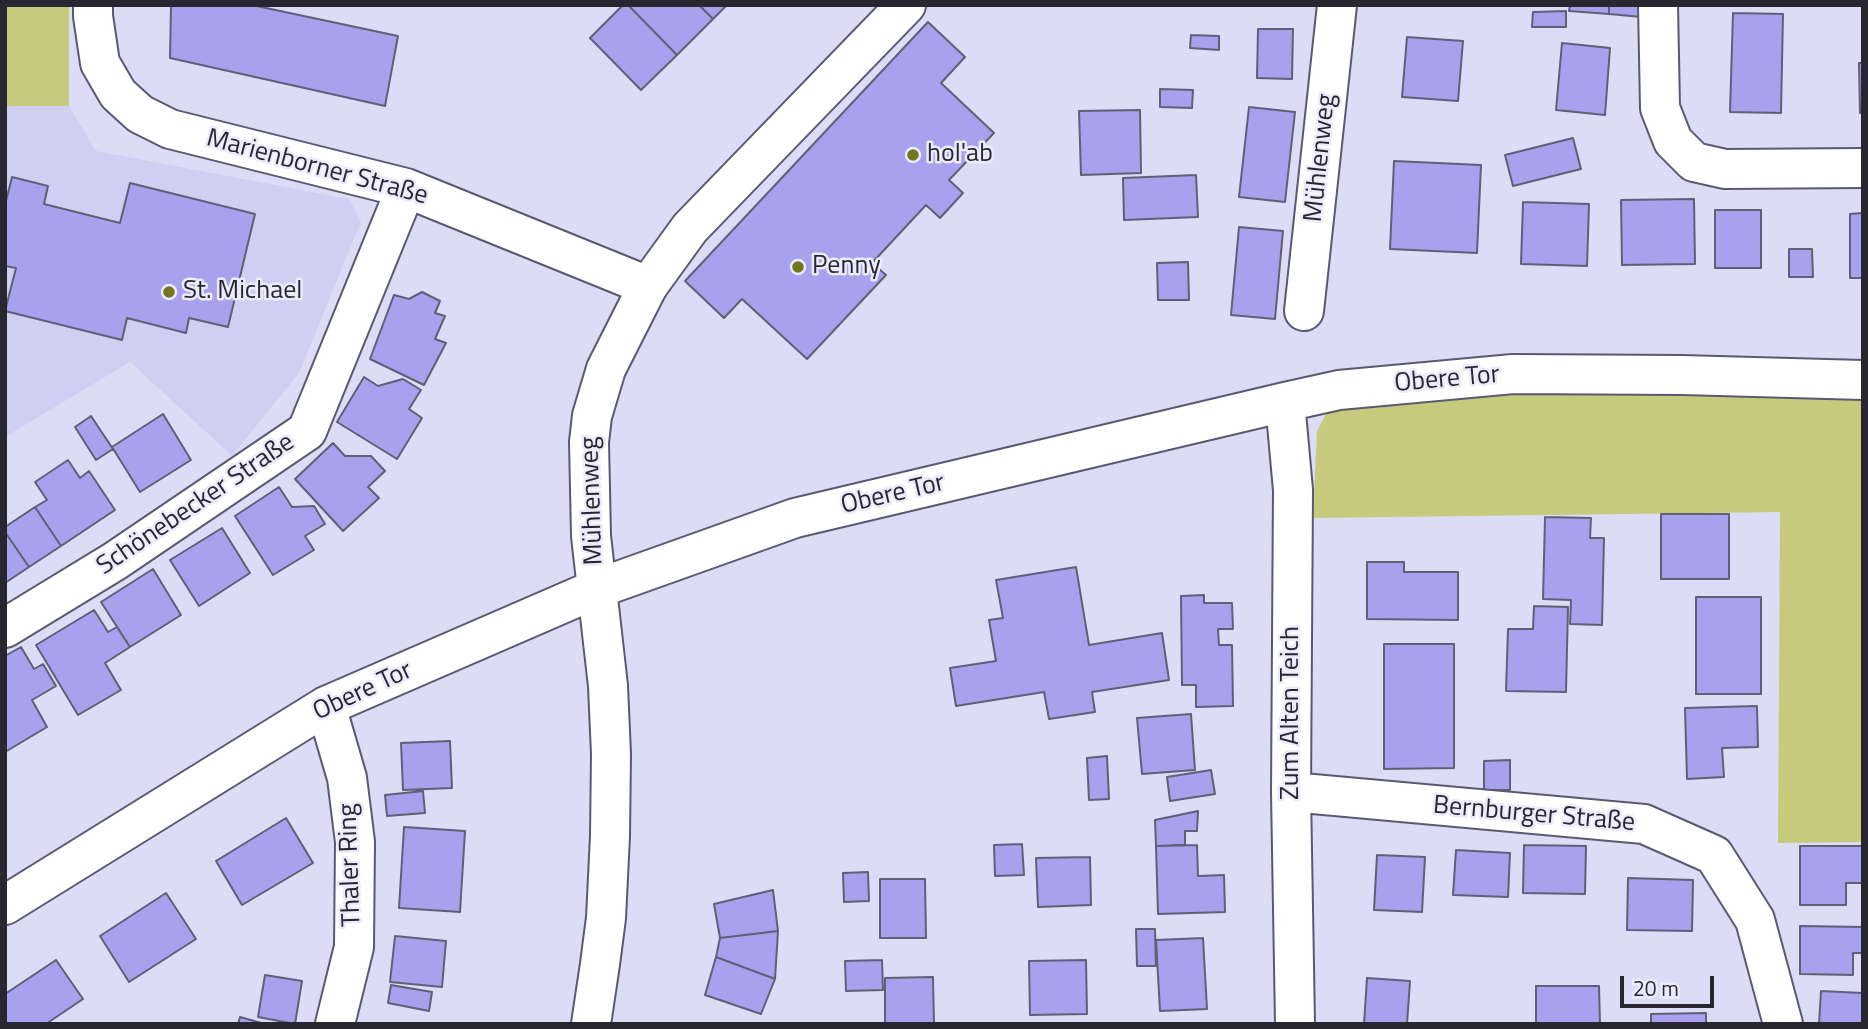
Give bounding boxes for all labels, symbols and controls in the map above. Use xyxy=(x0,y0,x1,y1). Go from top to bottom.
street label: Mühlenweg xyxy=(1299,92,1343,224)
street label: Marienborner Straße xyxy=(203,123,431,213)
place label: hol'ab xyxy=(927,139,993,171)
marker: hol'ab xyxy=(905,147,921,163)
place label: Penny xyxy=(812,251,881,283)
marker: Penny xyxy=(790,259,806,275)
place label: St. Michael xyxy=(183,276,302,308)
marker: St. Michael xyxy=(161,284,177,300)
street label: Obere Tor xyxy=(1393,360,1501,400)
street label: Schönebecker Straße xyxy=(91,427,301,583)
street label: Mühlenweg xyxy=(575,436,611,566)
street label: Obere Tor xyxy=(838,468,948,522)
street label: Zum Alten Teich xyxy=(1276,626,1308,800)
street label: Obere Tor xyxy=(309,656,417,728)
street label: Bernburger Straße xyxy=(1432,791,1636,839)
street label: Thaler Ring xyxy=(333,803,369,927)
scale bar xyxy=(1623,962,1717,1006)
text: 20 m xyxy=(1633,972,1679,1004)

